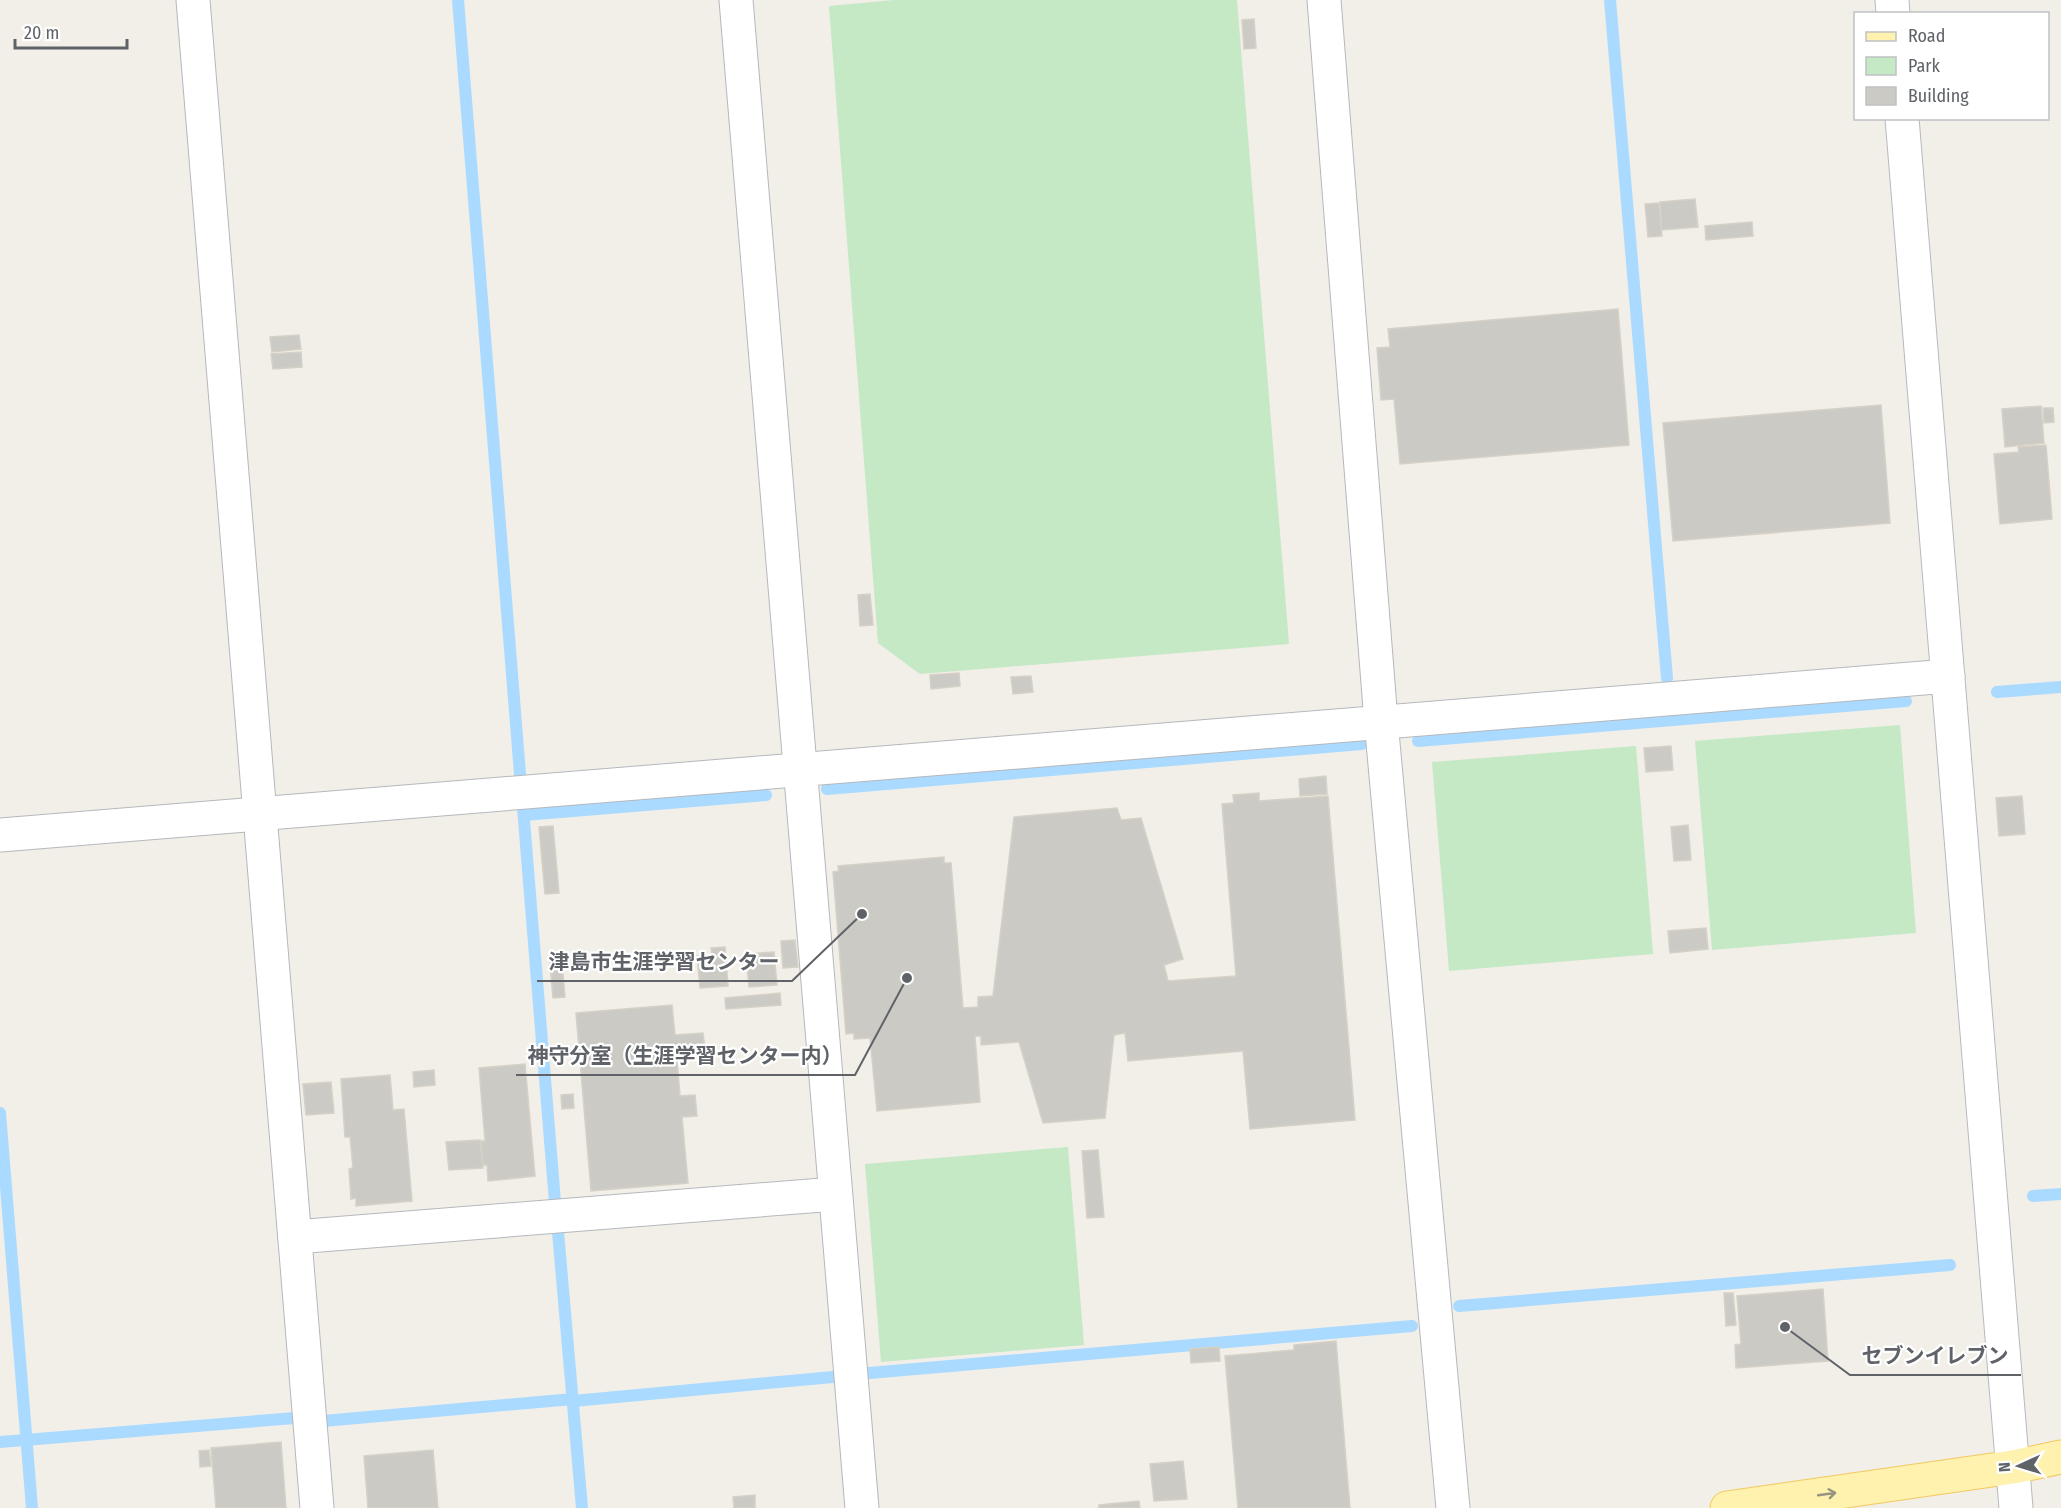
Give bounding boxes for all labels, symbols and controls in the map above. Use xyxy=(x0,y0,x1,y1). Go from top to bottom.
scale bar xyxy=(15,12,128,50)
legend xyxy=(1854,12,2049,120)
text: 20 m xyxy=(24,22,59,44)
text: Road xyxy=(1908,25,1945,47)
text: Park xyxy=(1908,55,1941,77)
text: Building xyxy=(1908,85,1969,107)
callout: 津島市生涯学習センター xyxy=(537,942,792,981)
text: 津島市生涯学習センター xyxy=(549,949,780,975)
callout: 神守分室（生涯学習センター内） xyxy=(516,1036,855,1075)
text: 神守分室（生涯学習センター内） xyxy=(528,1043,843,1069)
callout: セブンイレブン xyxy=(1850,1336,2021,1375)
text: セブンイレブン xyxy=(1862,1343,2009,1369)
north arrow xyxy=(1989,1436,2049,1496)
text: N xyxy=(1995,1462,2014,1472)
one-way arrow xyxy=(1816,1488,1836,1499)

